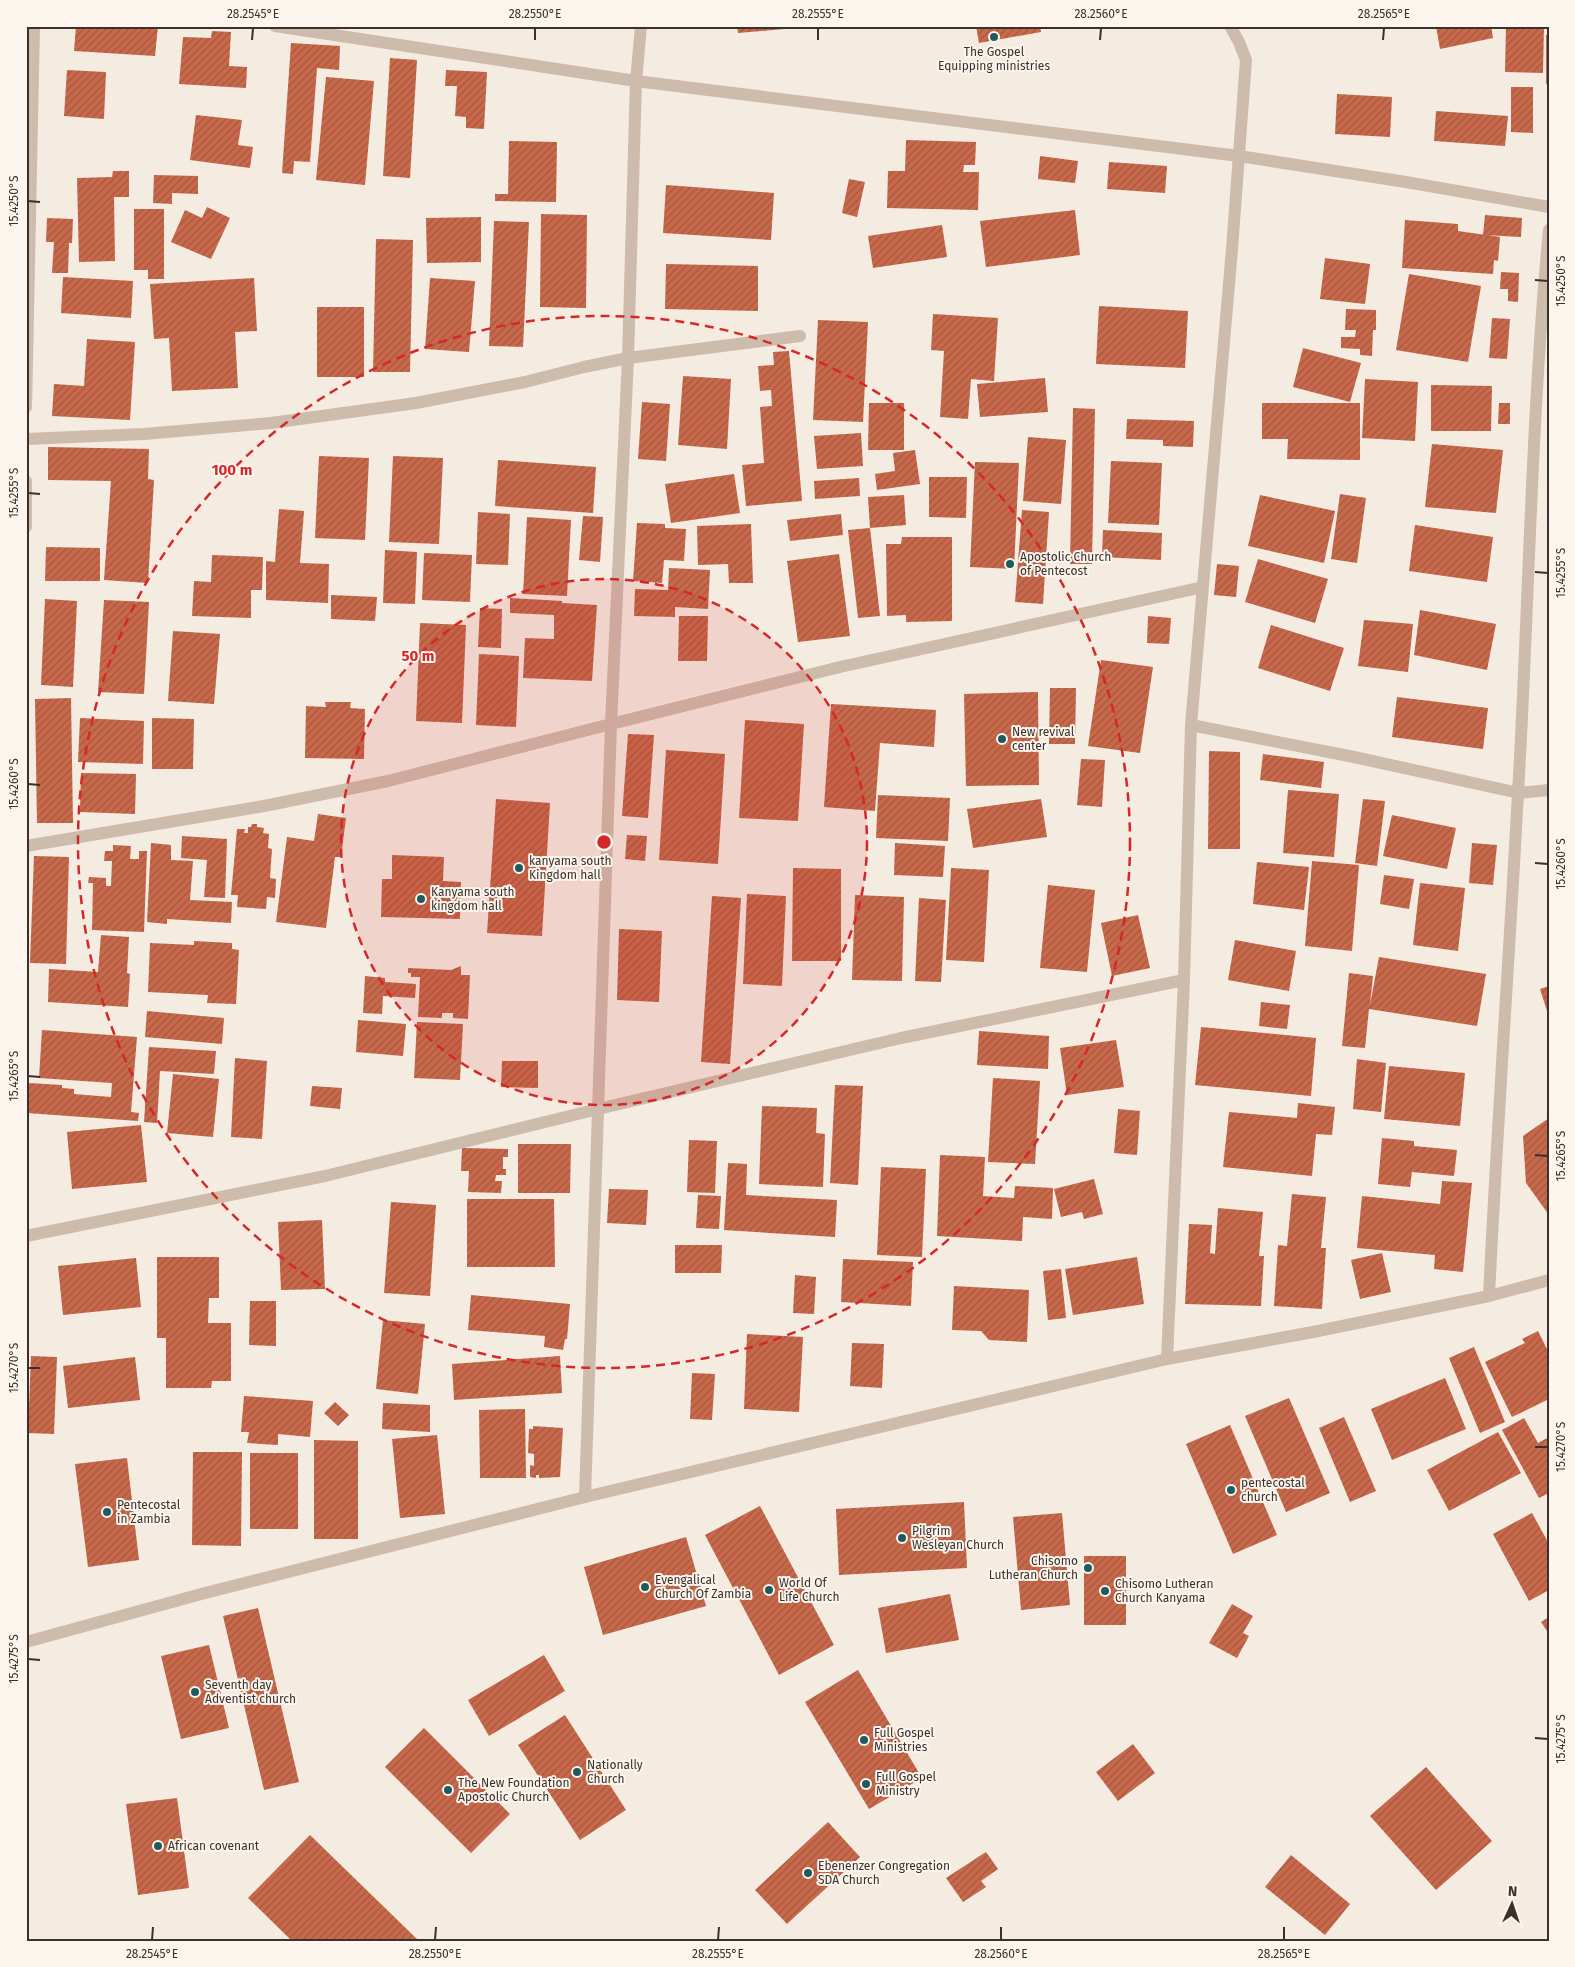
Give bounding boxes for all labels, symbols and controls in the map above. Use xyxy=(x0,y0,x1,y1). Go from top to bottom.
text: 28.2545°E xyxy=(227,7,279,21)
text: 28.2550°E xyxy=(509,7,561,21)
text: 28.2555°E xyxy=(792,7,844,21)
text: 28.2560°E xyxy=(1074,7,1128,21)
text: 28.2565°E xyxy=(1358,7,1410,21)
marker: The Gospel Equipping ministries xyxy=(988,31,1000,43)
place label: The Gospel Equipping ministries xyxy=(938,45,1050,73)
text: 15.4250°S xyxy=(7,175,21,227)
text: 15.4250°S xyxy=(1554,255,1568,307)
text: 100 m xyxy=(212,461,252,479)
text: 15.4255°S xyxy=(7,467,21,518)
text: 15.4255°S xyxy=(1554,547,1568,598)
place label: Apostolic Church of Pentecost xyxy=(1020,550,1111,578)
marker: Apostolic Church of Pentecost xyxy=(1004,558,1016,570)
text: 50 m xyxy=(401,647,435,665)
place label: New revival center xyxy=(1012,725,1075,753)
marker: New revival center xyxy=(996,733,1008,745)
text: 15.4260°S xyxy=(7,758,21,810)
centre of rings xyxy=(595,833,613,851)
text: 15.4260°S xyxy=(1554,838,1568,890)
place label: kanyama south Kingdom hall xyxy=(529,854,612,882)
marker: kanyama south Kingdom hall xyxy=(513,862,525,874)
place label: Kanyama south kingdom hall xyxy=(431,885,515,913)
marker: Kanyama south kingdom hall xyxy=(415,893,427,905)
text: 15.4265°S xyxy=(7,1050,21,1101)
text: 15.4265°S xyxy=(1554,1130,1568,1181)
text: 15.4270°S xyxy=(7,1342,21,1393)
text: 15.4270°S xyxy=(1554,1421,1568,1472)
place label: pentecostal church xyxy=(1241,1476,1305,1504)
marker: pentecostal church xyxy=(1225,1484,1237,1496)
place label: Pentecostal in Zambia xyxy=(117,1498,181,1526)
marker: Pentecostal in Zambia xyxy=(101,1506,113,1518)
place label: Pilgrim Wesleyan Church xyxy=(912,1524,1004,1552)
marker: Pilgrim Wesleyan Church xyxy=(896,1532,908,1544)
place label: Chisomo Lutheran Church xyxy=(989,1554,1078,1582)
marker: Chisomo Lutheran Church xyxy=(1082,1562,1094,1574)
place label: Evengalical Church Of Zambia xyxy=(655,1573,751,1601)
place label: World Of Life Church xyxy=(779,1576,840,1604)
place label: Chisomo Lutheran Church Kanyama xyxy=(1115,1577,1214,1605)
marker: Evengalical Church Of Zambia xyxy=(639,1581,651,1593)
marker: World Of Life Church xyxy=(763,1584,775,1596)
marker: Chisomo Lutheran Church Kanyama xyxy=(1099,1585,1111,1597)
text: 15.4275°S xyxy=(7,1634,21,1684)
place label: Seventh day Adventist church xyxy=(205,1678,296,1706)
marker: Seventh day Adventist church xyxy=(189,1686,201,1698)
text: 15.4275°S xyxy=(1554,1714,1568,1764)
place label: Full Gospel Ministries xyxy=(874,1726,934,1754)
marker: Full Gospel Ministries xyxy=(858,1734,870,1746)
place label: Nationally Church xyxy=(587,1758,643,1786)
marker: Nationally Church xyxy=(571,1766,583,1778)
place label: Full Gospel Ministry xyxy=(876,1770,936,1798)
place label: The New Foundation Apostolic Church xyxy=(458,1776,569,1804)
marker: Full Gospel Ministry xyxy=(860,1778,872,1790)
marker: The New Foundation Apostolic Church xyxy=(442,1784,454,1796)
place label: African covenant xyxy=(168,1839,260,1853)
marker: African covenant xyxy=(152,1840,164,1852)
place label: Ebenenzer Congregation SDA Church xyxy=(818,1859,950,1887)
marker: Ebenenzer Congregation SDA Church xyxy=(802,1867,814,1879)
north arrow xyxy=(1488,1880,1538,1930)
text: N xyxy=(1508,1883,1518,1900)
text: 28.2545°E xyxy=(126,1947,178,1961)
text: 28.2550°E xyxy=(409,1947,461,1961)
text: 28.2555°E xyxy=(692,1947,744,1961)
text: 28.2560°E xyxy=(974,1947,1028,1961)
text: 28.2565°E xyxy=(1258,1947,1310,1961)

